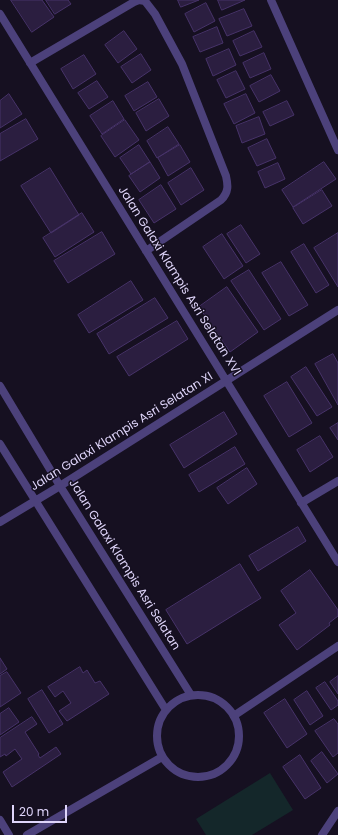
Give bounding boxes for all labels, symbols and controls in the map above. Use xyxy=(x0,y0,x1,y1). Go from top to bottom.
street label: Jalan Galaxi Klampis Asri Selatan XVI xyxy=(114,184,244,378)
street label: Jalan Galaxi Klampis Asri Selatan XI xyxy=(28,370,216,494)
street label: Jalan Galaxi Klampis Asri Selatan xyxy=(65,477,183,653)
scale bar xyxy=(14,797,69,823)
text: 20 m xyxy=(19,803,49,820)

